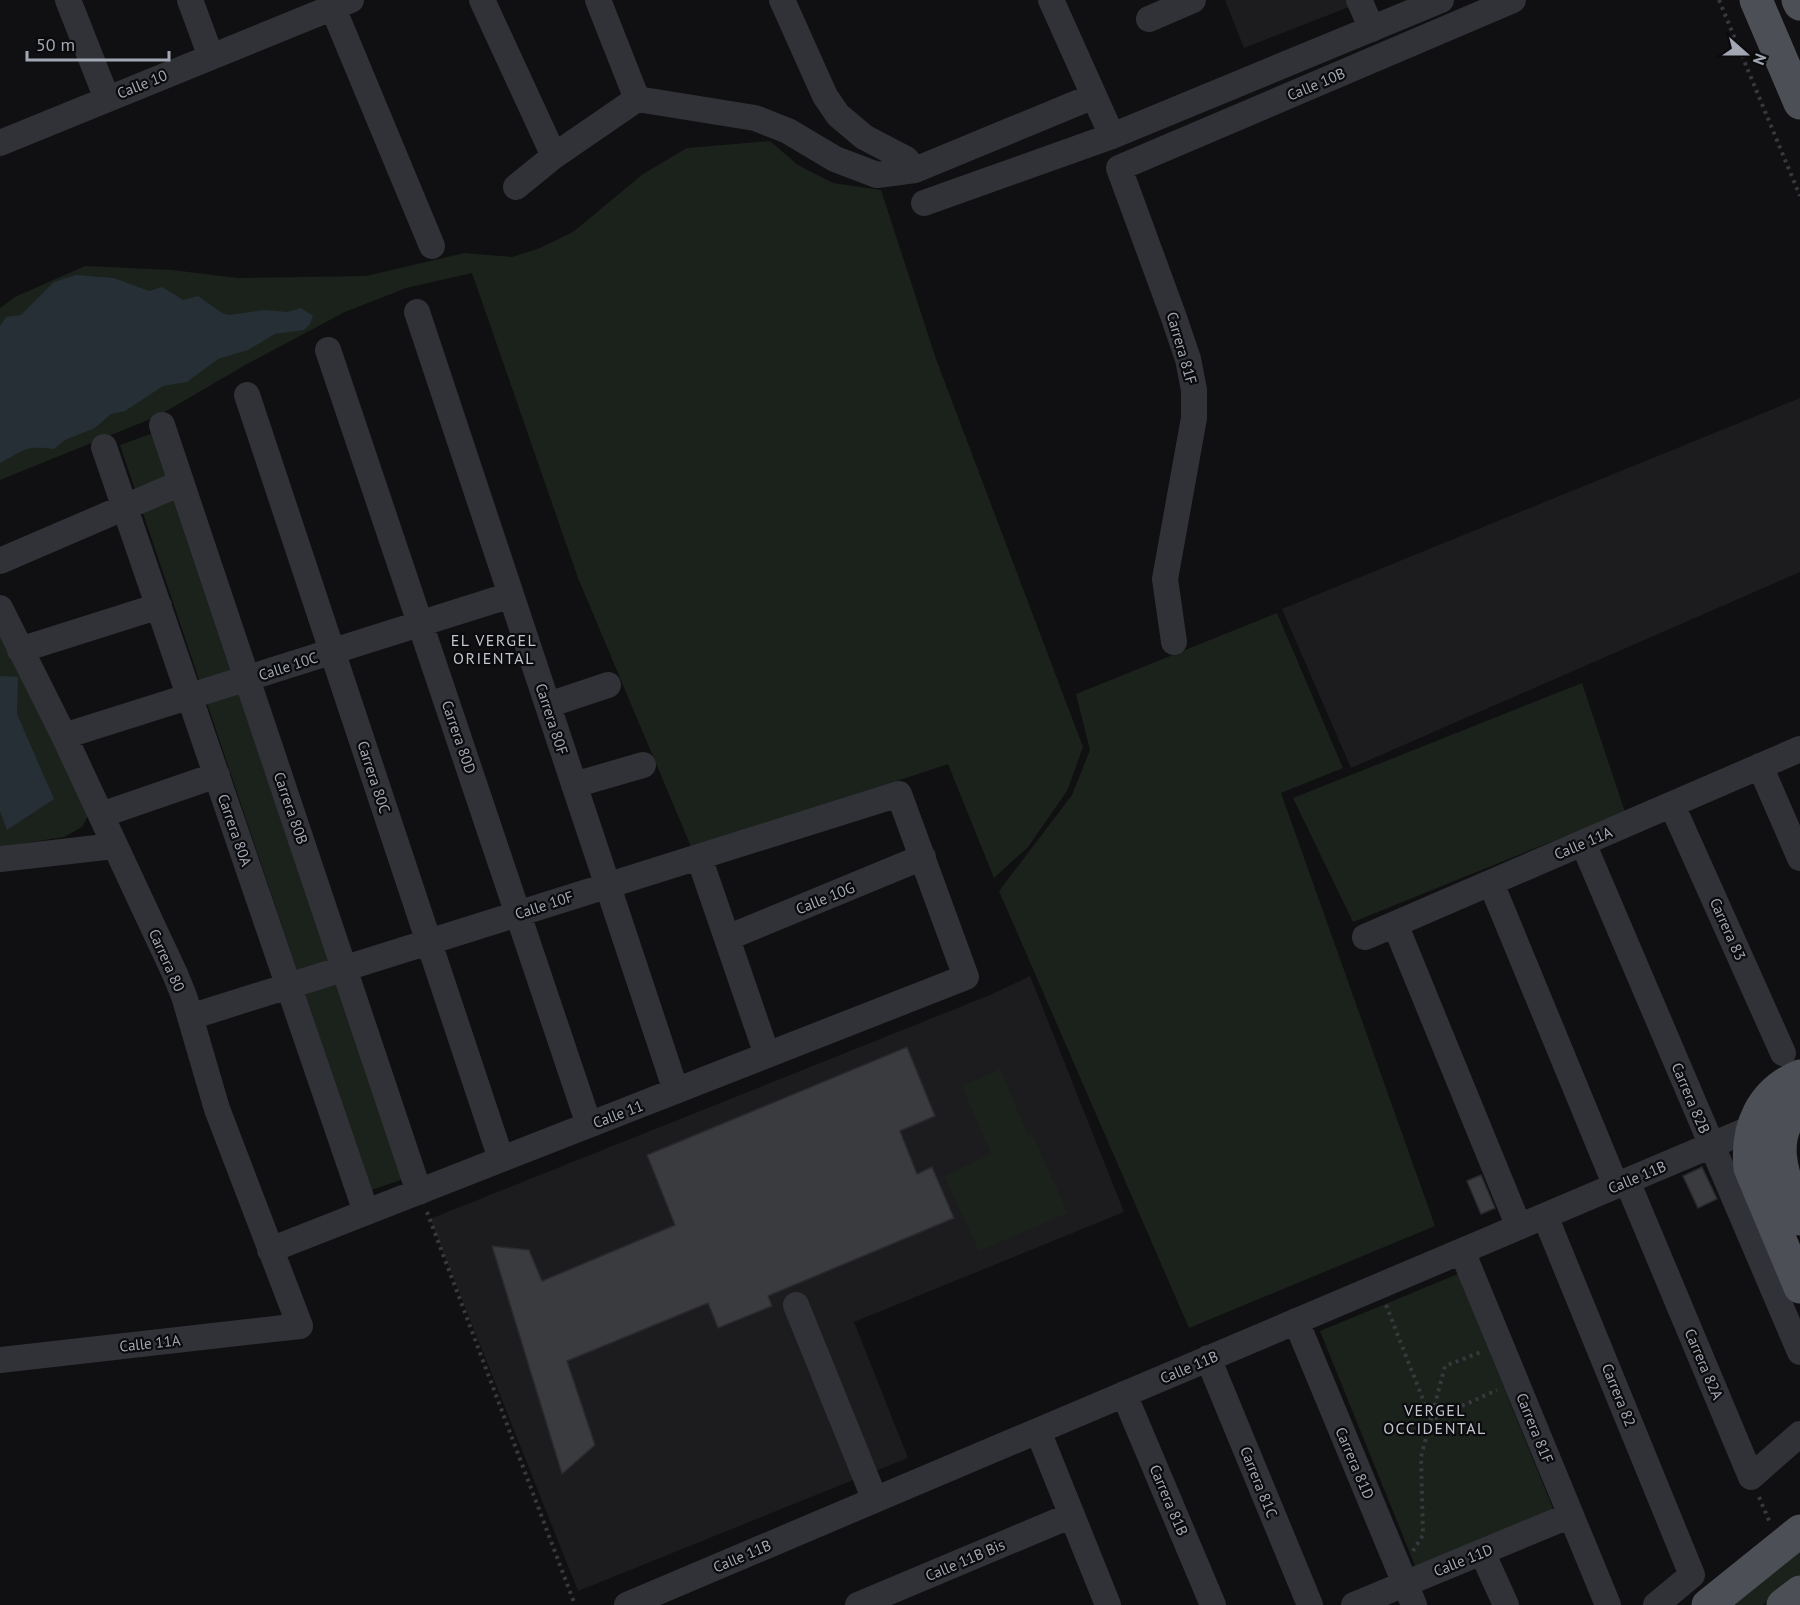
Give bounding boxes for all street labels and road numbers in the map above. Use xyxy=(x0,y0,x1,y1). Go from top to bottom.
street label: Calle 10B xyxy=(1284,63,1348,105)
street label: Calle 10 xyxy=(114,65,170,103)
street label: Carrera 81F xyxy=(1163,310,1201,386)
street label: Calle 10C xyxy=(256,648,320,684)
street label: Carrera 80F xyxy=(531,681,573,757)
street label: Carrera 80D xyxy=(438,698,480,776)
street label: Carrera 80C xyxy=(353,738,395,816)
street label: Carrera 80B xyxy=(270,769,312,847)
street label: Carrera 80A xyxy=(214,791,256,869)
street label: Calle 11A xyxy=(1551,822,1615,864)
street label: Calle 10G xyxy=(793,878,857,918)
street label: Calle 10F xyxy=(512,887,576,923)
street label: Carrera 83 xyxy=(1706,895,1750,963)
street label: Carrera 80 xyxy=(145,926,189,994)
street label: Carrera 82B xyxy=(1668,1060,1714,1136)
street label: Calle 11 xyxy=(590,1096,646,1132)
street label: Calle 11B xyxy=(1605,1156,1669,1198)
street label: Carrera 82A xyxy=(1681,1326,1728,1403)
street label: Calle 11A xyxy=(119,1330,182,1356)
street label: Calle 11B xyxy=(1157,1346,1221,1388)
street label: Carrera 82 xyxy=(1598,1361,1640,1429)
street label: Carrera 81F xyxy=(1512,1390,1558,1466)
street label: Carrera 81D xyxy=(1331,1424,1379,1502)
street label: Carrera 81C xyxy=(1236,1444,1282,1520)
street label: Carrera 81B xyxy=(1146,1462,1192,1538)
street label: Calle 11B xyxy=(710,1535,774,1577)
street label: Calle 11B Bis xyxy=(922,1535,1008,1585)
street label: Calle 11D xyxy=(1431,1540,1495,1580)

